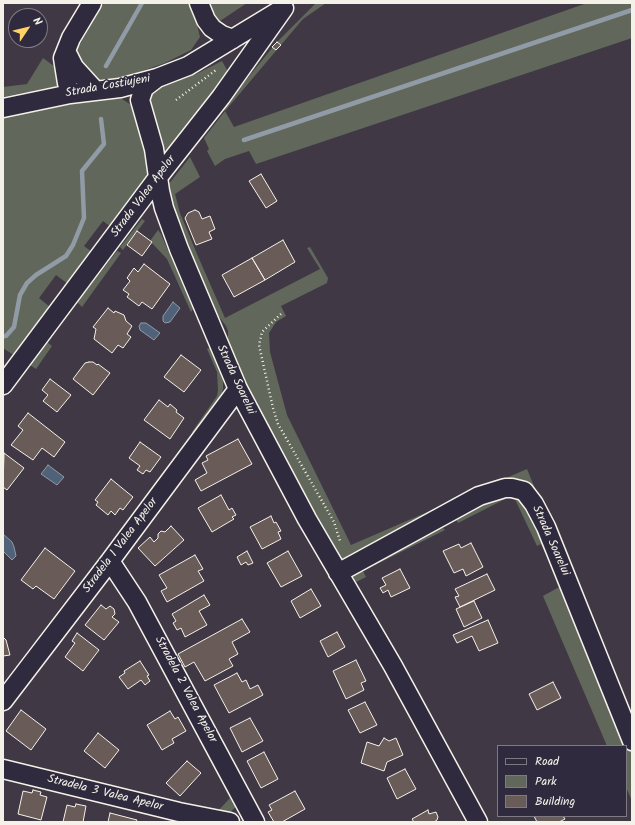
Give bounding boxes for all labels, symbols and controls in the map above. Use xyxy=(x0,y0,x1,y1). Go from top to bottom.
north arrow xyxy=(8,8,48,48)
text: N xyxy=(28,14,46,30)
street label: Strada Costiujeni xyxy=(65,72,151,102)
street label: Strada Valea Apelor xyxy=(109,153,179,241)
street label: Strada Soarelui xyxy=(213,343,257,417)
street label: Stradela 1 Valea Apelor xyxy=(80,496,162,596)
street label: Strada Soarelui xyxy=(528,504,572,578)
street label: Stradela 2 Valea Apelor xyxy=(151,634,219,746)
legend xyxy=(497,745,627,817)
text: Road xyxy=(535,752,559,771)
text: Park xyxy=(535,772,557,791)
street label: Stradela 3 Valea Apelor xyxy=(46,773,164,815)
text: Building xyxy=(535,792,575,811)

